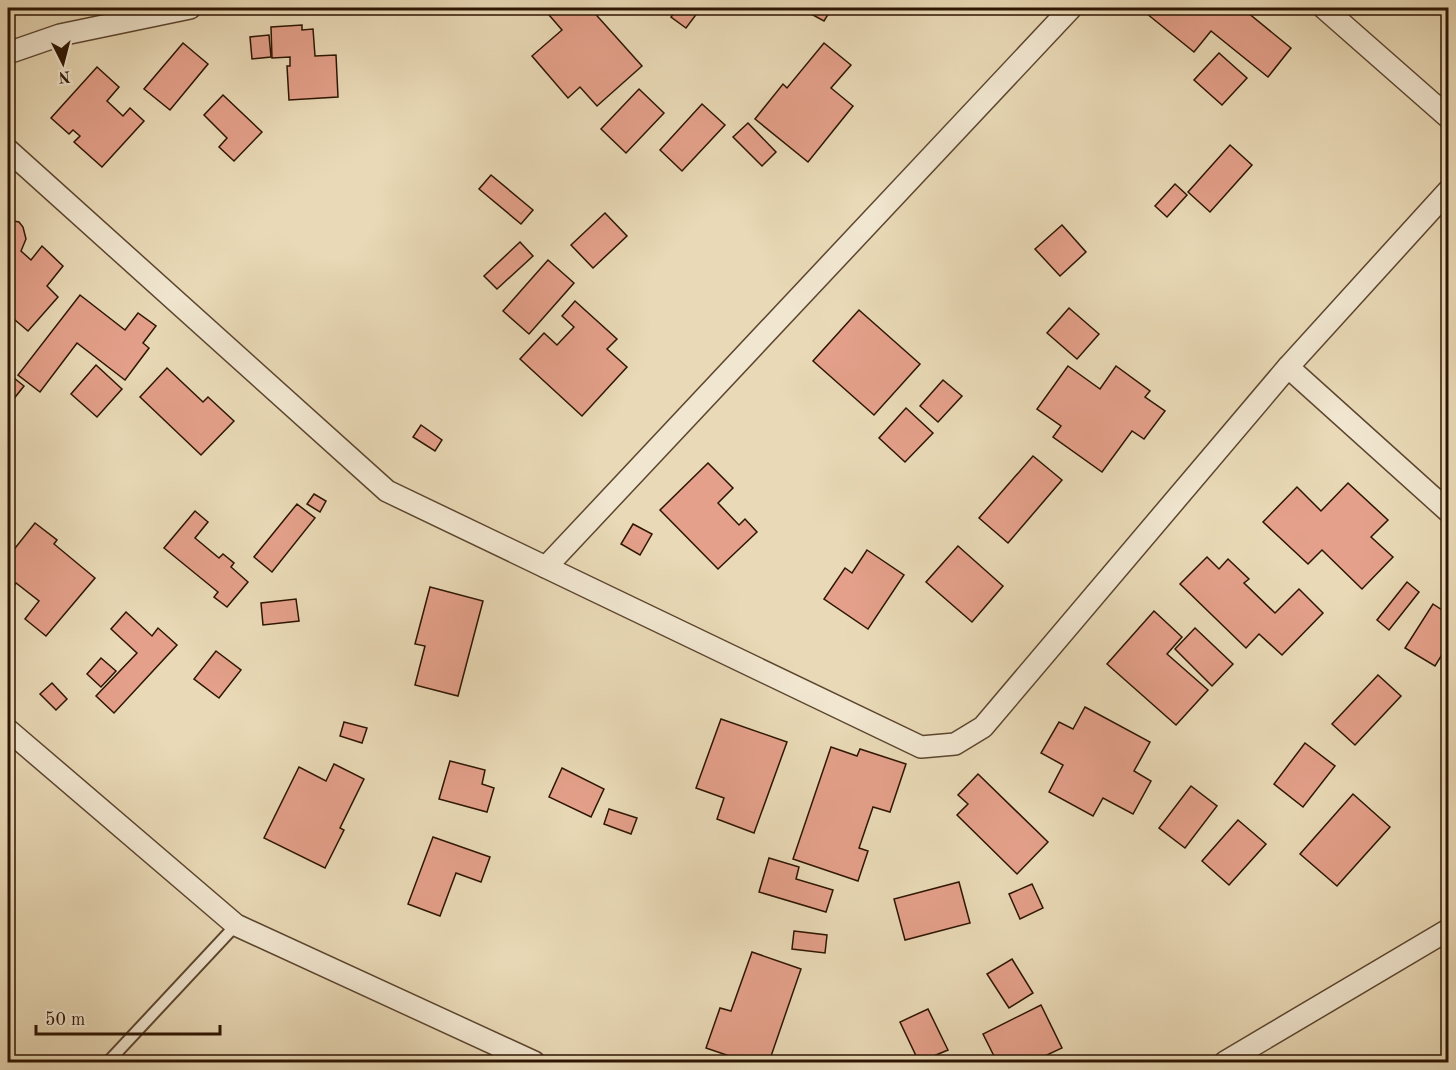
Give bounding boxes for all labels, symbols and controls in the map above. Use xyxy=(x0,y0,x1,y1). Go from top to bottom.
north arrow xyxy=(33,33,93,93)
text: N xyxy=(57,67,71,85)
scale bar xyxy=(36,998,220,1036)
text: 50 m xyxy=(45,1011,85,1029)

